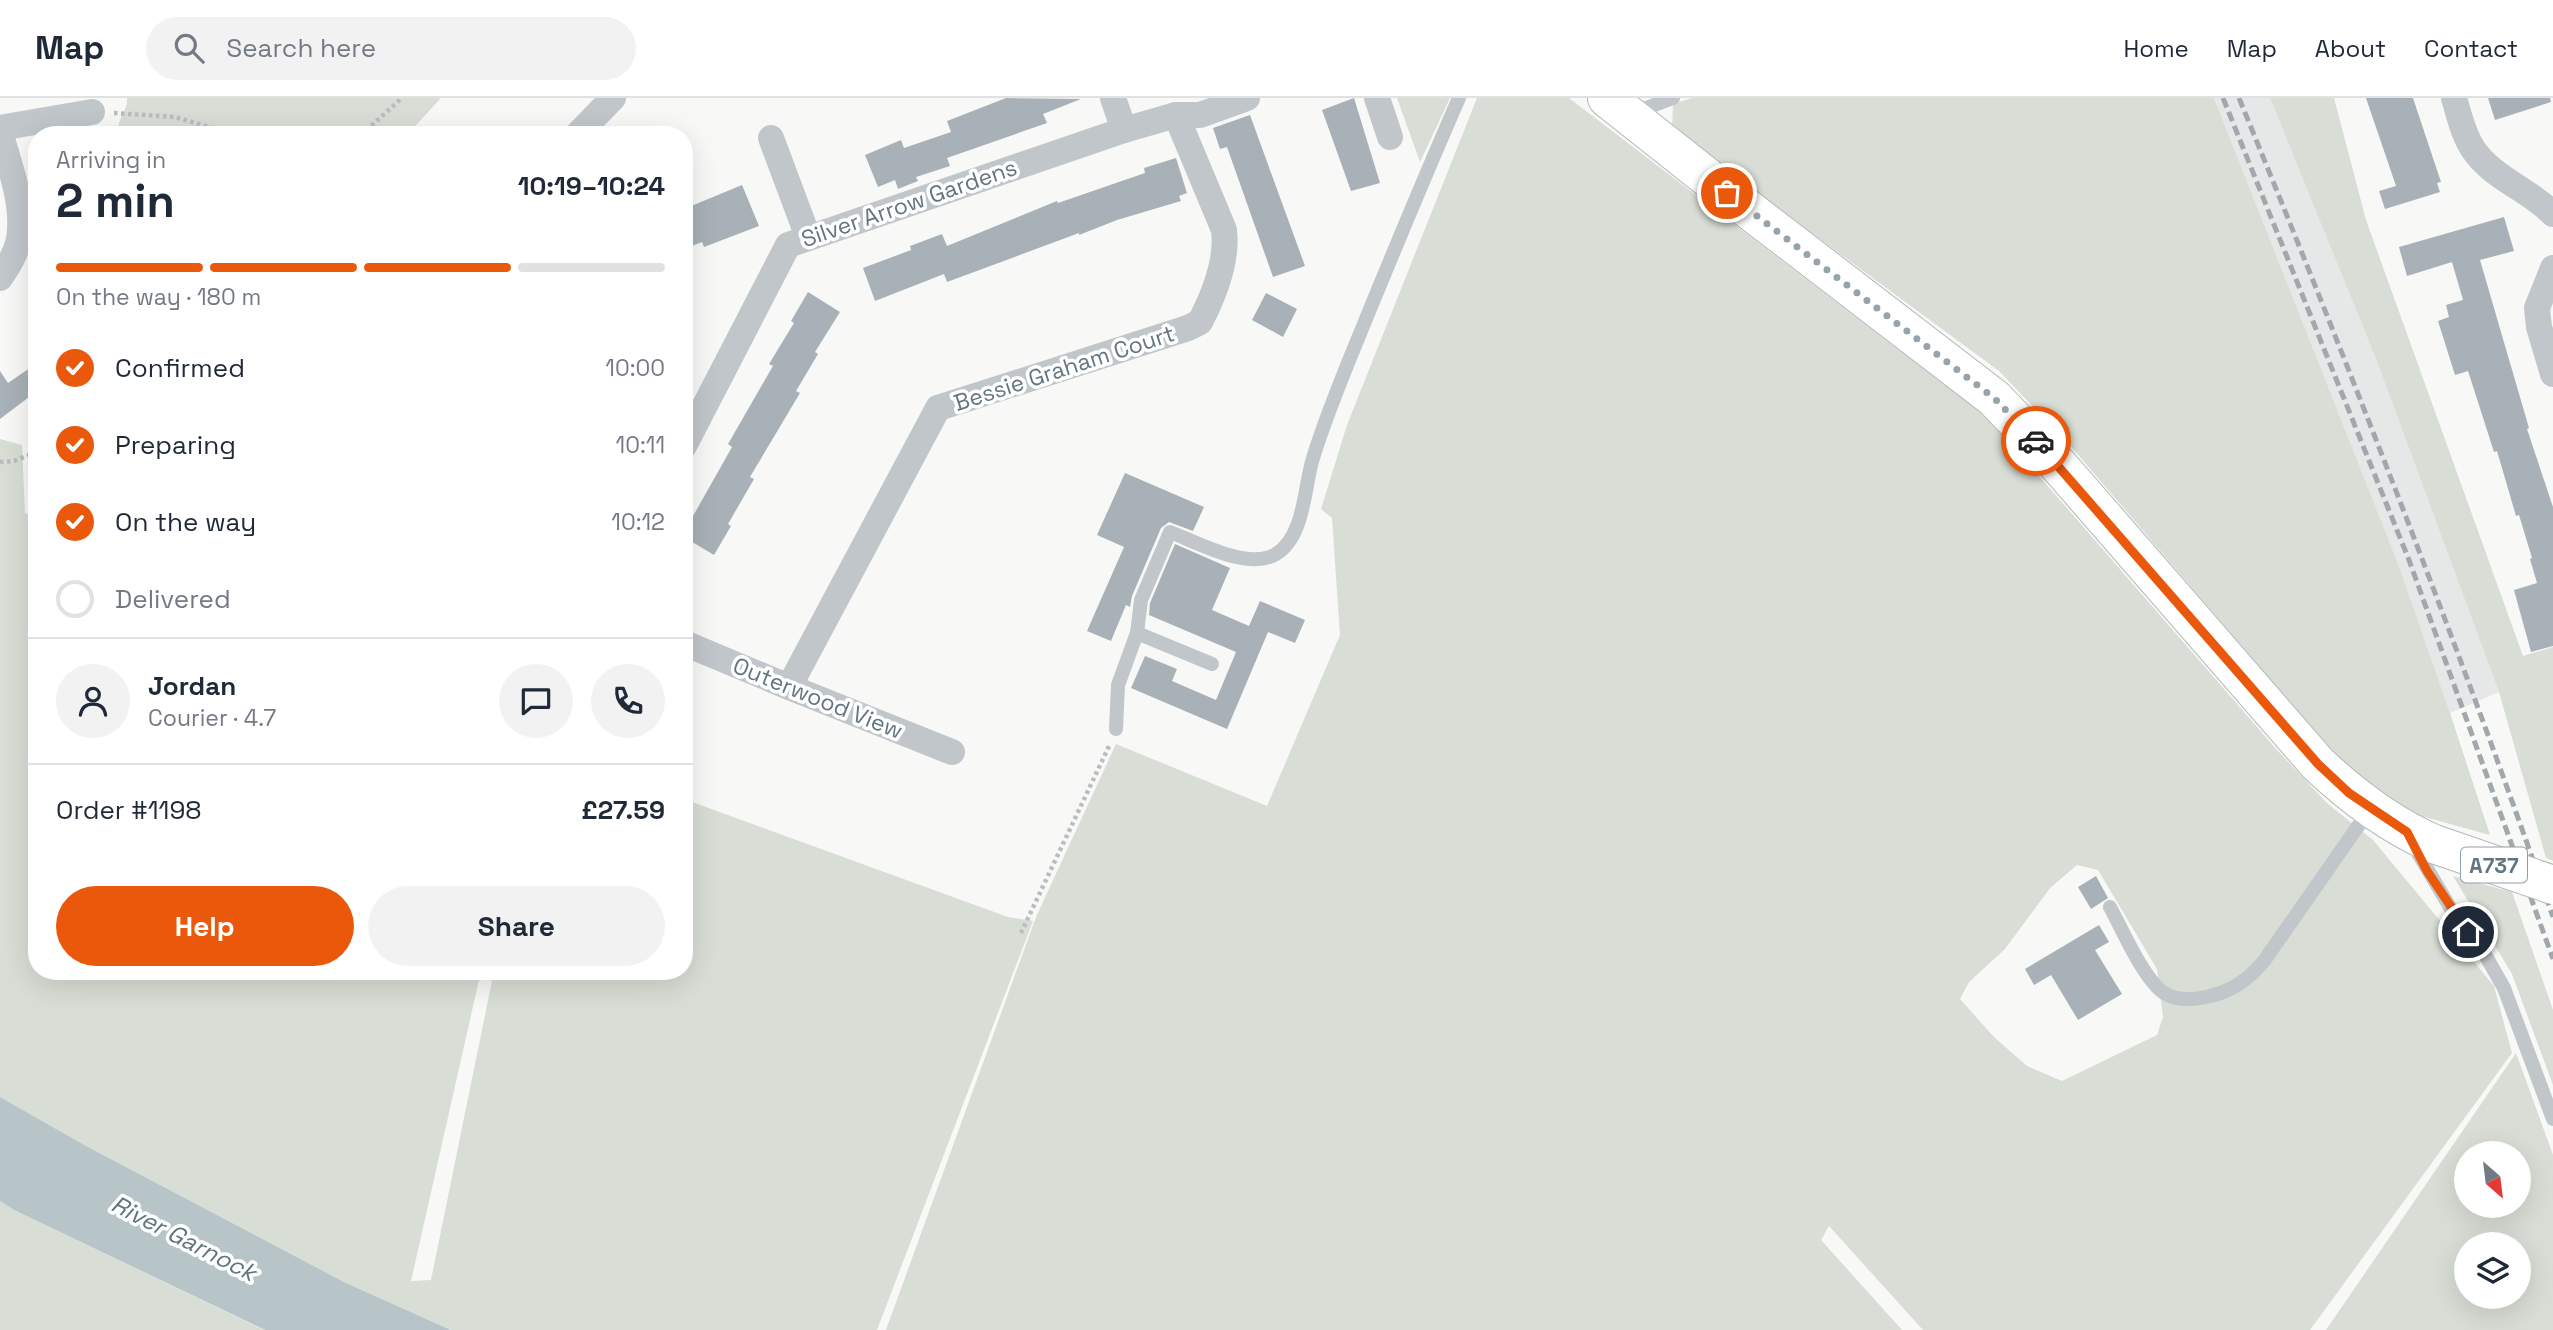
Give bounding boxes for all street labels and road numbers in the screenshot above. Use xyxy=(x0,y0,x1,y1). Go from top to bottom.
street label: Silver Arrow Gardens xyxy=(797,152,1021,254)
street label: Bessie Graham Court xyxy=(950,318,1178,418)
street label: Outerwood View xyxy=(729,650,907,746)
road number: A737 xyxy=(2461,848,2527,882)

